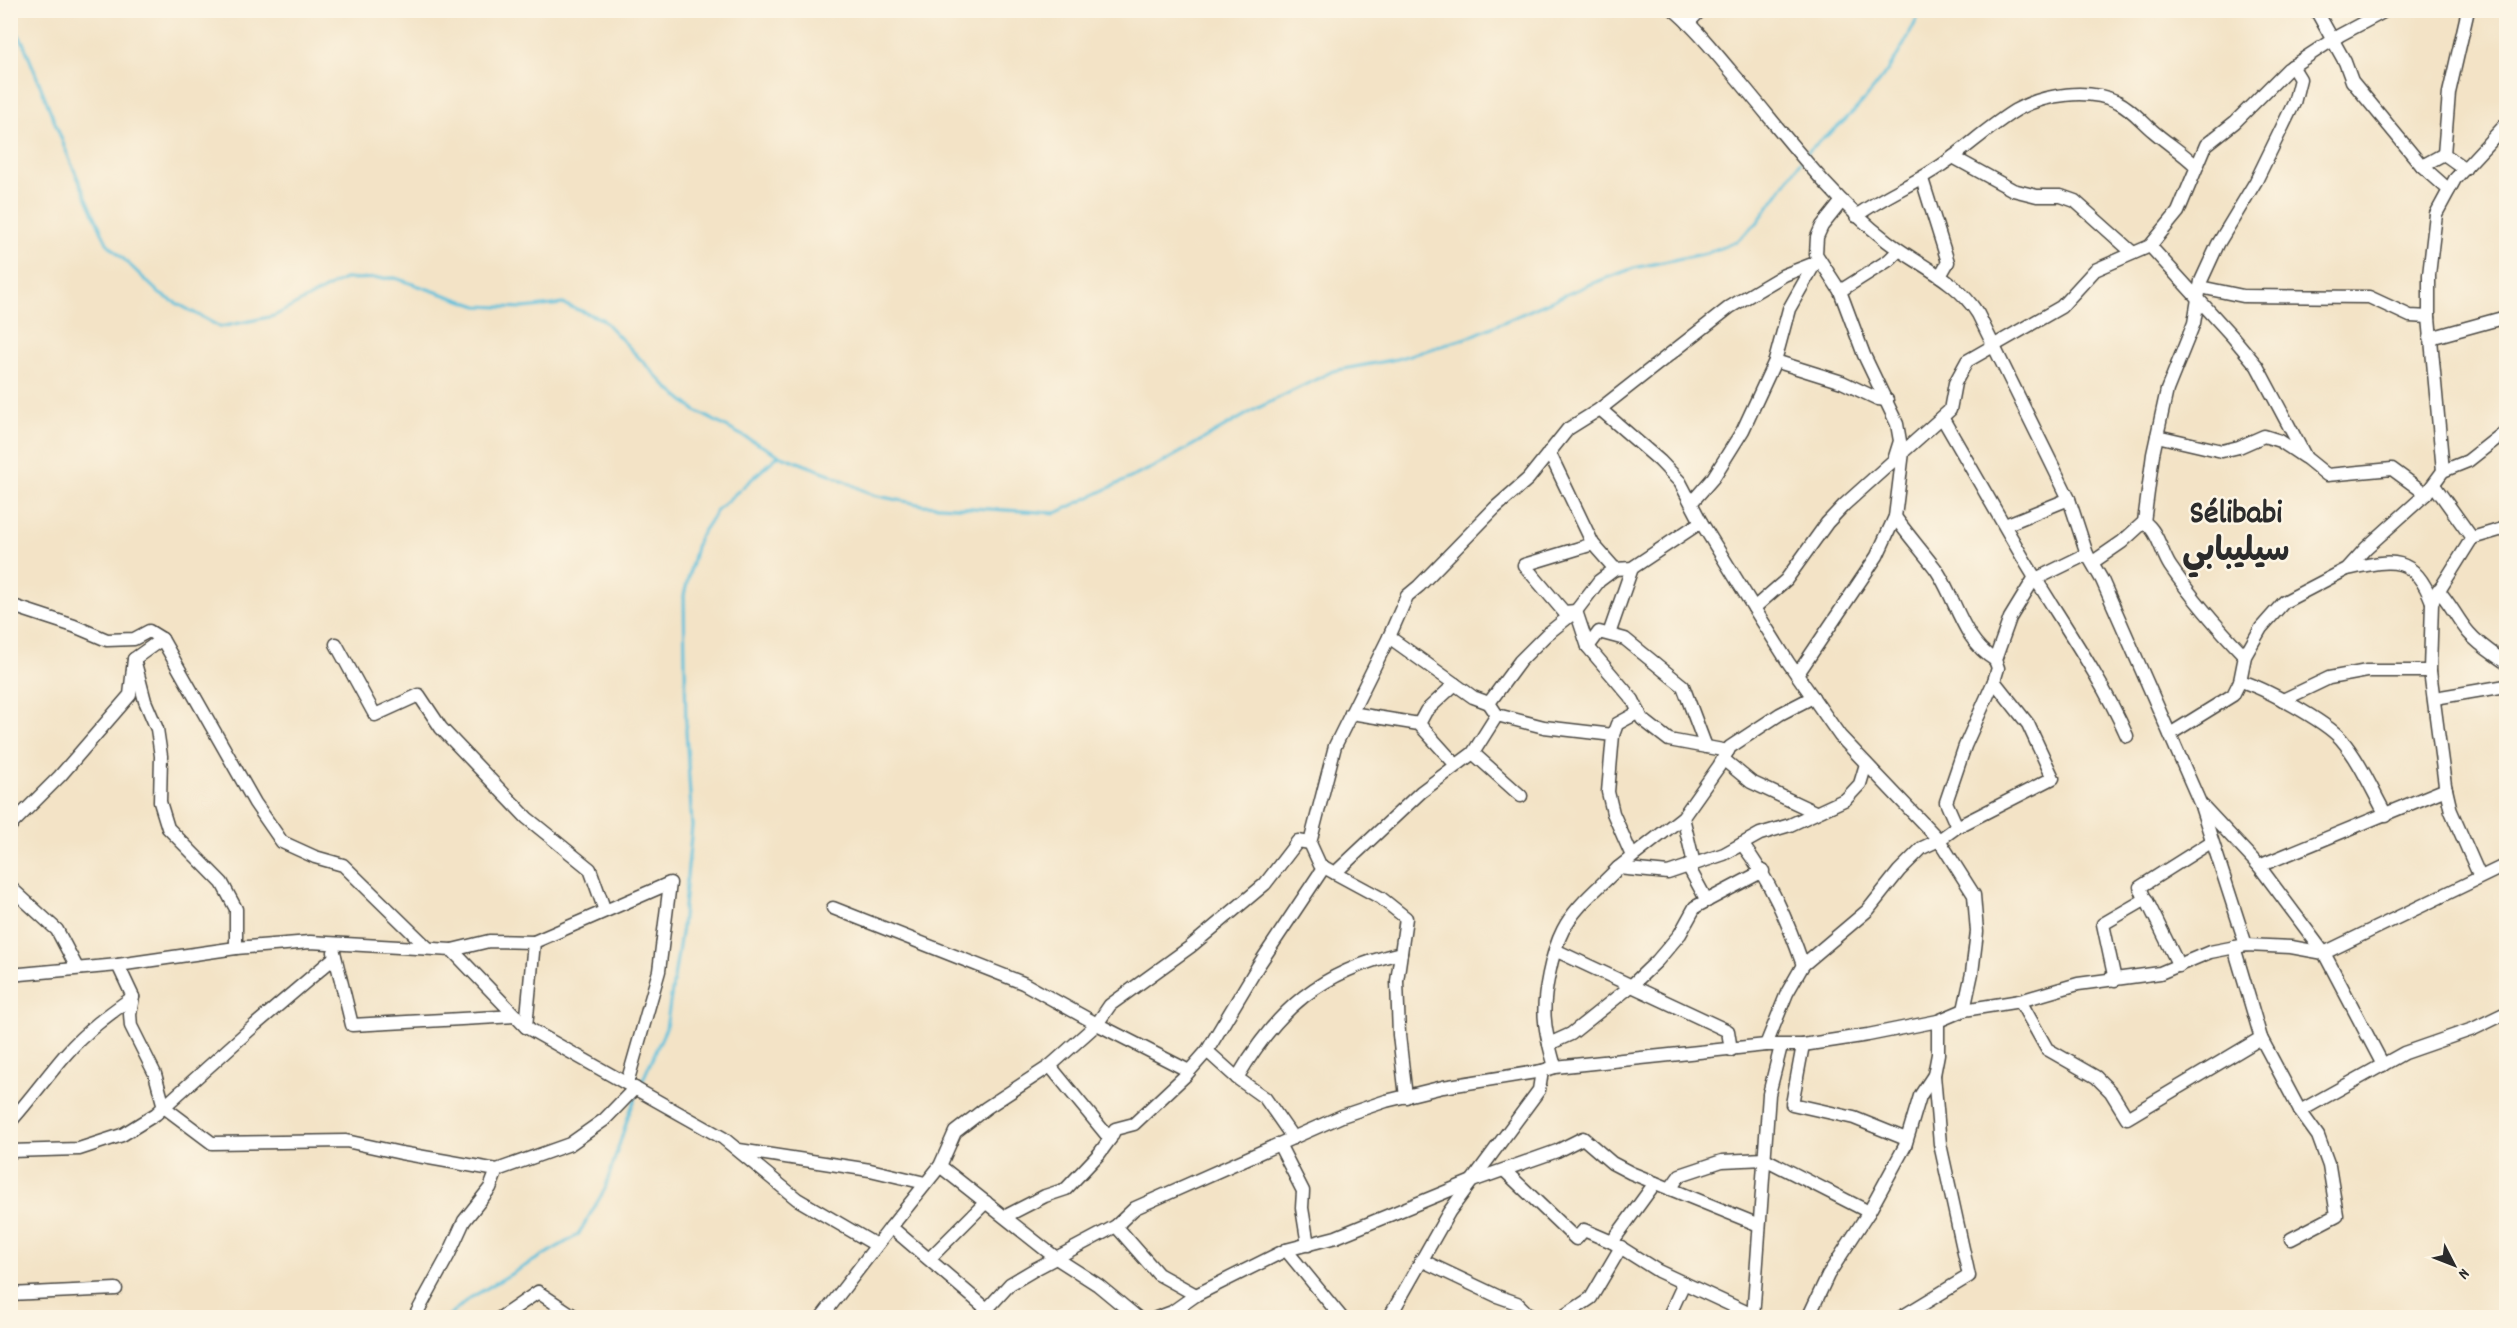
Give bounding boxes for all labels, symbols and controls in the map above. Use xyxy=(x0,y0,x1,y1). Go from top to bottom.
district label: Sélibabi سيليبابي xyxy=(2182,492,2290,578)
north arrow xyxy=(2424,1235,2484,1295)
text: N xyxy=(2452,1263,2474,1284)

